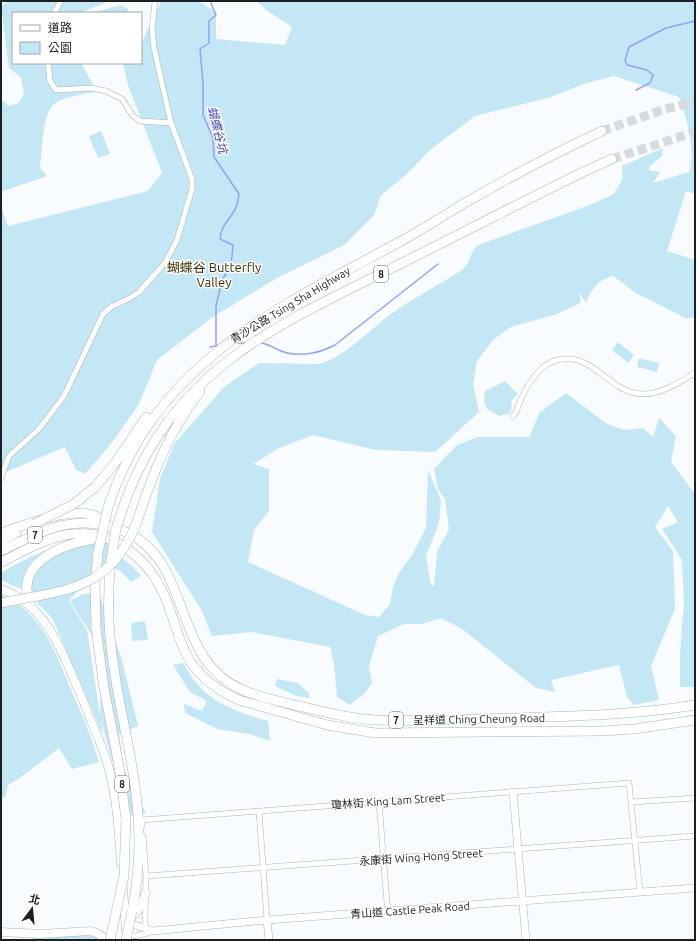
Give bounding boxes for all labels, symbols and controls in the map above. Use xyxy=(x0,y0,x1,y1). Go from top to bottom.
legend xyxy=(12,12,142,64)
text: 道路 xyxy=(48,21,72,34)
text: 公園 xyxy=(48,41,72,54)
water label: 蝴蝶谷坑 xyxy=(206,105,231,157)
district label: 蝴蝶谷 Butterfly Valley xyxy=(167,260,261,289)
street label: 青沙公路 Tsing Sha Highway xyxy=(228,264,353,346)
road number: 8 xyxy=(374,266,388,282)
road number: 7 xyxy=(28,527,42,543)
road number: 7 xyxy=(389,712,403,728)
street label: 呈祥道 Ching Cheung Road xyxy=(413,712,545,726)
road number: 8 xyxy=(115,776,129,792)
street label: 瓊林街 King Lam Street xyxy=(331,791,446,811)
street label: 永康街 Wing Hong Street xyxy=(359,847,484,867)
north arrow xyxy=(12,889,52,929)
text: 北 xyxy=(28,892,42,907)
street label: 青山道 Castle Peak Road xyxy=(350,900,470,920)

